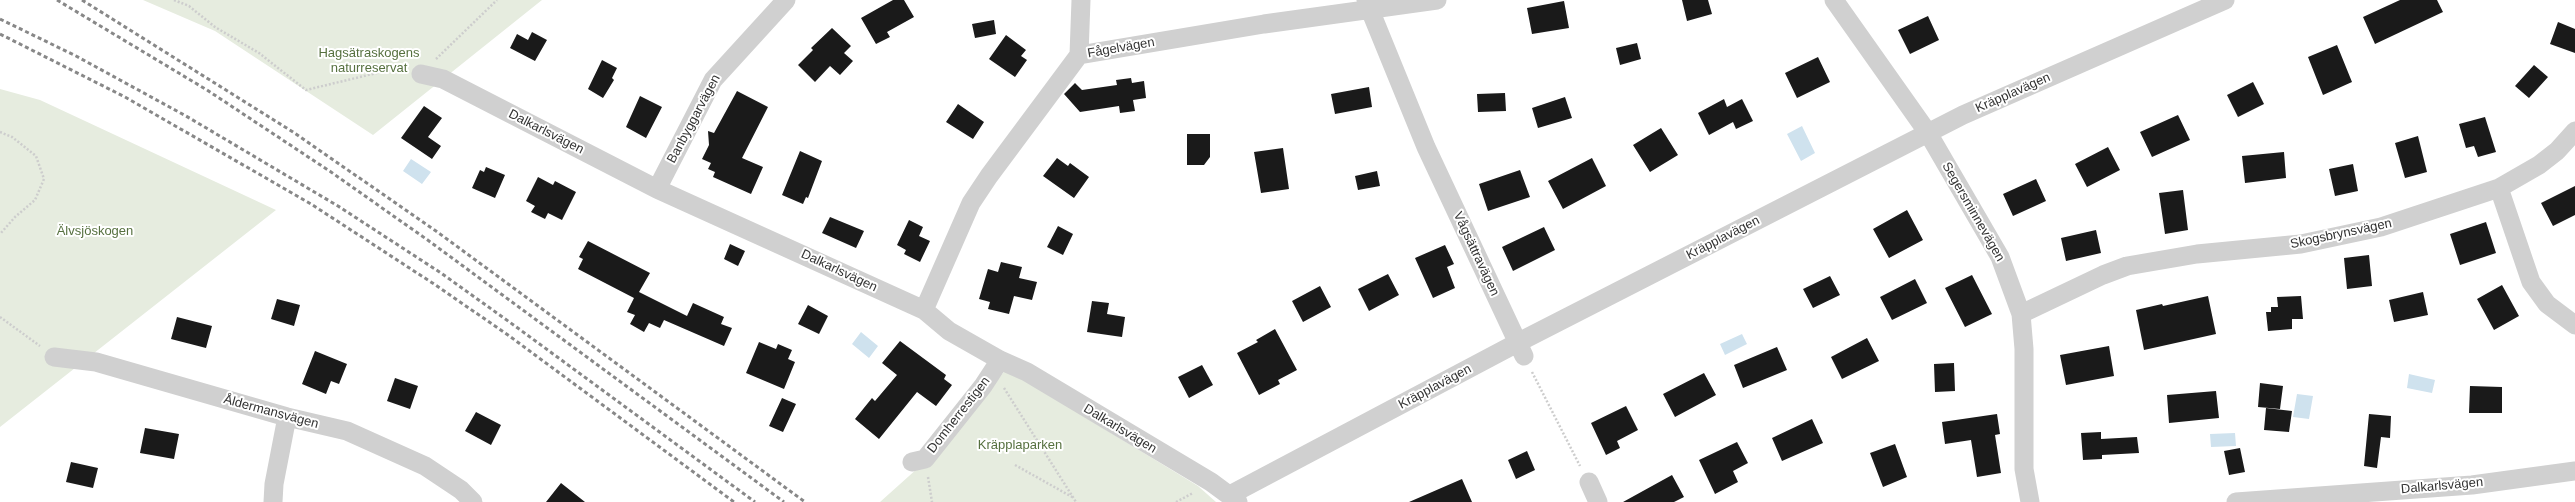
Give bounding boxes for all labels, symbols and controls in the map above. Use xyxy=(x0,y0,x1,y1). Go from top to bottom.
street label: Fågelvägen xyxy=(1086,34,1156,62)
park label: Hagsätraskogens naturreservat xyxy=(318,45,420,76)
street label: Kräpplavägen xyxy=(1973,70,2053,116)
street label: Banbyggarvägen xyxy=(664,72,724,166)
street label: Dalkarlsvägen xyxy=(506,106,586,158)
street label: Segersminnevägen xyxy=(1938,160,2008,264)
street label: Vågsättravägen xyxy=(1450,209,1502,299)
street label: Kräpplavägen xyxy=(1684,213,1762,263)
street label: Skogsbrynsvägen xyxy=(2289,216,2393,252)
park label: Älvsjöskogen xyxy=(57,223,133,239)
street label: Dalkarlsvägen xyxy=(798,247,880,295)
street label: Kräpplavägen xyxy=(1396,361,1474,413)
street label: Domherrestigen xyxy=(924,374,994,456)
street label: Åldermansvägen xyxy=(222,392,320,432)
street label: Dalkarlsvägen xyxy=(1081,401,1159,457)
park label: Kräpplaparken xyxy=(978,437,1062,453)
street label: Dalkarlsvägen xyxy=(2400,475,2484,497)

